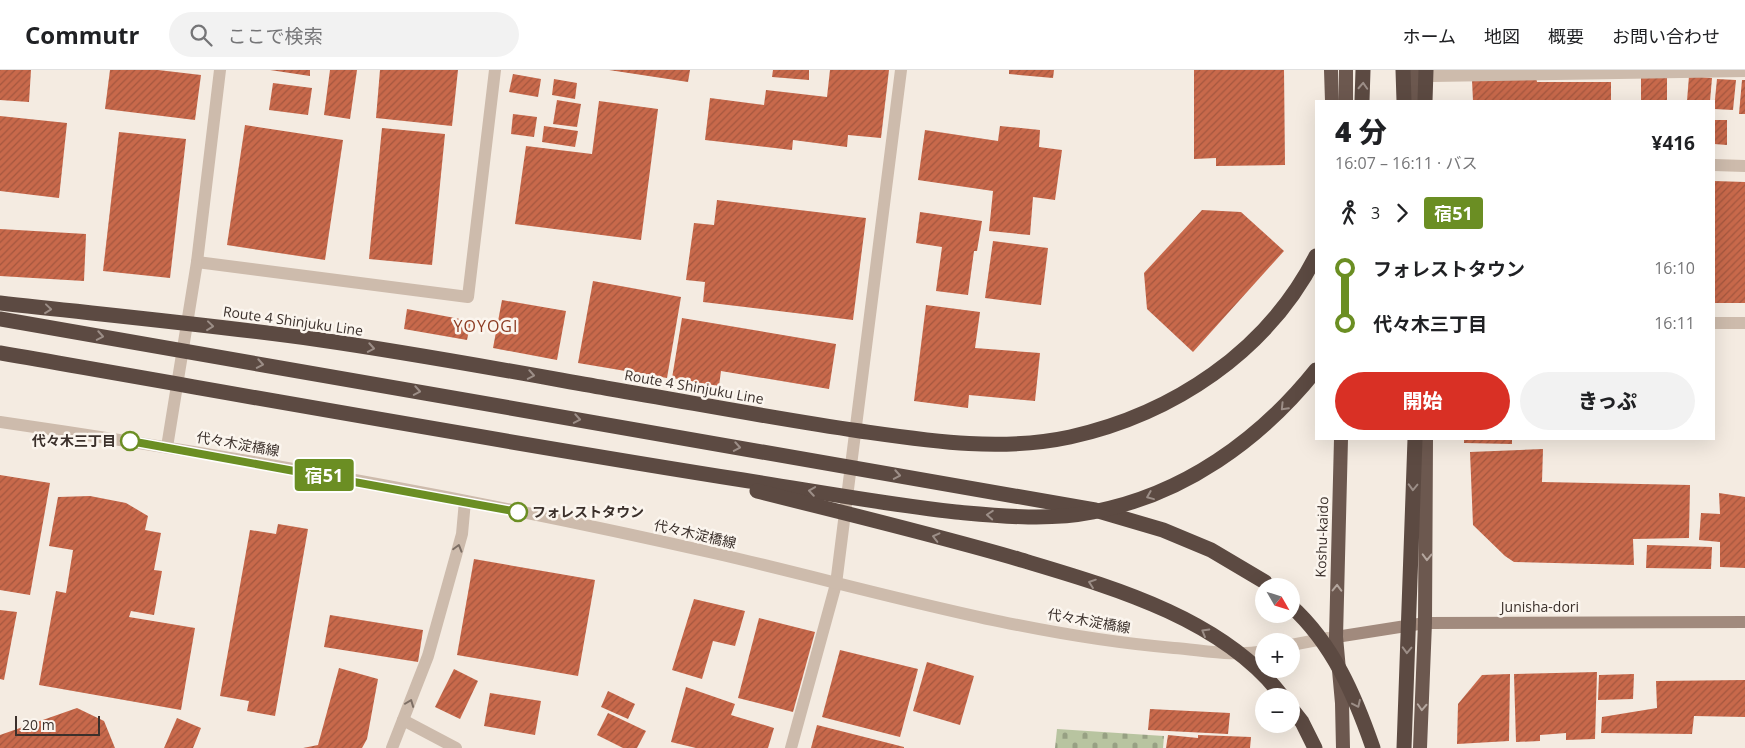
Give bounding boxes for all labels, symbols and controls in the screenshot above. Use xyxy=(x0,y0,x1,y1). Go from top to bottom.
search box xyxy=(169,12,519,57)
text: Commutr xyxy=(25,18,139,51)
icon: search xyxy=(187,21,215,49)
text: ここで検索 xyxy=(227,23,322,49)
text: ホーム xyxy=(1403,24,1456,48)
text: 地図 xyxy=(1484,24,1520,48)
text: 概要 xyxy=(1548,24,1584,48)
text: お問い合わせ xyxy=(1612,24,1720,48)
one-way arrow xyxy=(1357,81,1368,89)
text: 4 分 xyxy=(1335,112,1387,150)
text: ¥416 xyxy=(1652,130,1695,156)
text: 16:07 – 16:11 · バス xyxy=(1335,152,1477,174)
icon: walk xyxy=(1335,199,1363,227)
icon: forward xyxy=(1388,199,1416,227)
text: 宿51 xyxy=(1434,201,1473,225)
text: 3 xyxy=(1371,202,1380,224)
text: フォレストタウン xyxy=(1373,256,1525,282)
text: 16:10 xyxy=(1654,257,1695,279)
street label: Route 4 Shinjuku Line xyxy=(222,301,364,340)
one-way arrow xyxy=(45,303,53,314)
text: 代々木三丁目 xyxy=(1373,311,1487,337)
text: 16:11 xyxy=(1654,312,1695,334)
district label: YOYOGI xyxy=(454,315,518,337)
one-way arrow xyxy=(206,320,214,331)
one-way arrow xyxy=(95,331,104,341)
one-way arrow xyxy=(367,343,375,353)
one-way arrow xyxy=(255,358,264,368)
street label: Route 4 Shinjuku Line xyxy=(623,365,765,408)
one-way arrow xyxy=(527,370,536,380)
button: 開始 xyxy=(1335,372,1510,430)
button: きっぷ xyxy=(1520,372,1695,430)
one-way arrow xyxy=(412,385,421,395)
one-way arrow xyxy=(1281,401,1290,410)
one-way arrow xyxy=(572,413,581,423)
street label: 代々木淀橋線 xyxy=(195,427,281,460)
place label: 代々木三丁目 xyxy=(31,431,116,450)
marker: 代々木三丁目 xyxy=(120,431,140,451)
one-way arrow xyxy=(732,441,741,451)
line badge: 宿51 xyxy=(295,459,353,491)
text: 宿51 xyxy=(305,463,343,487)
one-way arrow xyxy=(892,470,901,480)
one-way arrow xyxy=(1408,484,1419,492)
one-way arrow xyxy=(807,486,815,497)
one-way arrow xyxy=(1146,490,1154,500)
street label: Koshu-kaido xyxy=(1311,496,1332,578)
marker: フォレストタウン xyxy=(508,502,528,522)
place label: フォレストタウン xyxy=(532,502,644,521)
one-way arrow xyxy=(986,509,994,520)
street label: 代々木淀橋線 xyxy=(652,515,738,552)
one-way arrow xyxy=(931,532,940,543)
one-way arrow xyxy=(453,544,463,552)
one-way arrow xyxy=(1422,554,1432,562)
one-way arrow xyxy=(1088,578,1096,588)
north arrow xyxy=(1255,578,1300,622)
map controls xyxy=(1255,578,1300,733)
one-way arrow xyxy=(1331,584,1342,592)
street label: Junisha-dori xyxy=(1499,597,1579,616)
street label: 代々木淀橋線 xyxy=(1046,604,1132,637)
one-way arrow xyxy=(1202,628,1211,638)
button: + xyxy=(1255,633,1300,678)
one-way arrow xyxy=(1402,646,1413,654)
button: − xyxy=(1255,688,1300,733)
one-way arrow xyxy=(404,699,414,707)
one-way arrow xyxy=(1351,699,1361,708)
one-way arrow xyxy=(1417,703,1427,711)
scale bar xyxy=(15,713,100,736)
text: 20 m xyxy=(22,715,55,734)

